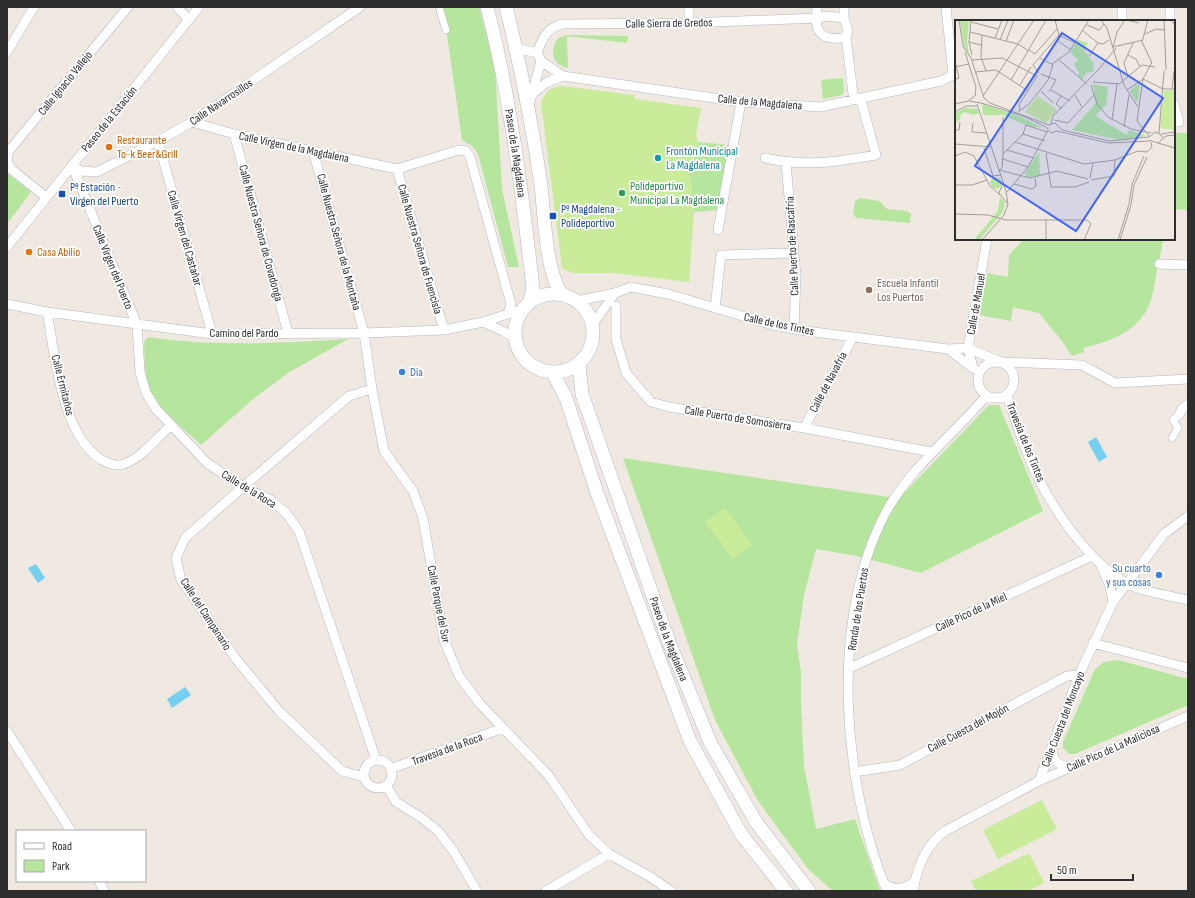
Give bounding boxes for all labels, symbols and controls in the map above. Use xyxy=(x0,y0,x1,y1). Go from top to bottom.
street label: Calle Sierra de Gredos xyxy=(625,15,713,32)
inset map xyxy=(955,20,1175,240)
street label: Calle Ignacio Vallejo xyxy=(35,48,96,118)
street label: Calle Navarrosillos xyxy=(187,76,256,129)
street label: Paseo de la Estación xyxy=(78,83,141,155)
street label: Calle de la Magdalena xyxy=(717,91,803,114)
street label: Paseo de la Magdalena xyxy=(501,108,529,199)
street label: Calle Virgen de la Magdalena xyxy=(237,128,351,167)
place label: Restaurante To-k Beer&Grill xyxy=(117,133,178,162)
marker: Restaurante To-k Beer&Grill xyxy=(104,142,114,152)
place label: Frontón Municipal La Magdalena xyxy=(666,144,738,173)
marker: Frontón Municipal La Magdalena xyxy=(653,153,663,163)
street label: Calle Nuestra Señora de Covadonga xyxy=(235,163,286,303)
street label: Calle Nuestra Señora de la Montaña xyxy=(313,172,364,312)
place label: Polideportivo Municipal La Magdalena xyxy=(630,179,725,208)
place label: Pº Estación - Virgen del Puerto xyxy=(70,180,138,209)
street label: Calle Nuestra Señora de Fuencisla xyxy=(394,182,445,316)
marker: Polideportivo Municipal La Magdalena xyxy=(617,188,627,198)
marker: Pº Estación - Virgen del Puerto xyxy=(57,189,67,199)
street label: Calle Virgen del Castañar xyxy=(164,189,205,288)
street label: Calle Puerto de Rascafría xyxy=(782,196,803,296)
place label: Pº Magdalena - Polideportivo xyxy=(561,202,621,231)
marker: Pº Magdalena - Polideportivo xyxy=(548,211,558,221)
street label: Calle Virgen del Puerto xyxy=(89,223,136,312)
place label: Casa Abilio xyxy=(37,245,80,260)
marker: Casa Abilio xyxy=(24,247,34,257)
street label: Calle de Manuel xyxy=(964,272,989,336)
place label: Escuela Infantil Los Puertos xyxy=(877,276,939,305)
marker: Escuela Infantil Los Puertos xyxy=(864,285,874,295)
street label: Calle de los Tintes xyxy=(742,310,815,339)
street label: Camino del Pardo xyxy=(210,326,278,341)
street label: Calle de Navafría xyxy=(806,349,851,415)
street label: Calle Ermitaños xyxy=(48,353,77,417)
place label: Dia xyxy=(410,365,423,380)
marker: Dia xyxy=(397,367,407,377)
street label: Travesía de los Tintes xyxy=(1003,400,1048,484)
street label: Calle Puerto de Somosierra xyxy=(684,403,793,434)
street label: Calle de la Roca xyxy=(218,467,279,512)
place label: Su cuarto y sus cosas xyxy=(1106,561,1151,590)
street label: Calle Parque del Sur xyxy=(424,564,453,645)
street label: Ronda de los Puertos xyxy=(845,567,872,652)
marker: Su cuarto y sus cosas xyxy=(1154,570,1164,580)
street label: Calle del Campanario xyxy=(177,575,235,653)
street label: Calle Pico de la Miel xyxy=(933,589,1009,636)
street label: Paseo de la Magdalena xyxy=(646,595,691,684)
street label: Calle Cuesta del Moncayo xyxy=(1038,669,1089,769)
street label: Calle Cuesta del Mojón xyxy=(925,701,1011,756)
street label: Calle Pico de La Maliciosa xyxy=(1064,721,1162,776)
street label: Travesía de la Roca xyxy=(410,730,485,769)
legend xyxy=(16,830,146,882)
text: Road xyxy=(52,839,72,854)
scale bar xyxy=(1051,856,1133,882)
text: Park xyxy=(52,859,70,874)
text: 50 m xyxy=(1057,863,1077,878)

